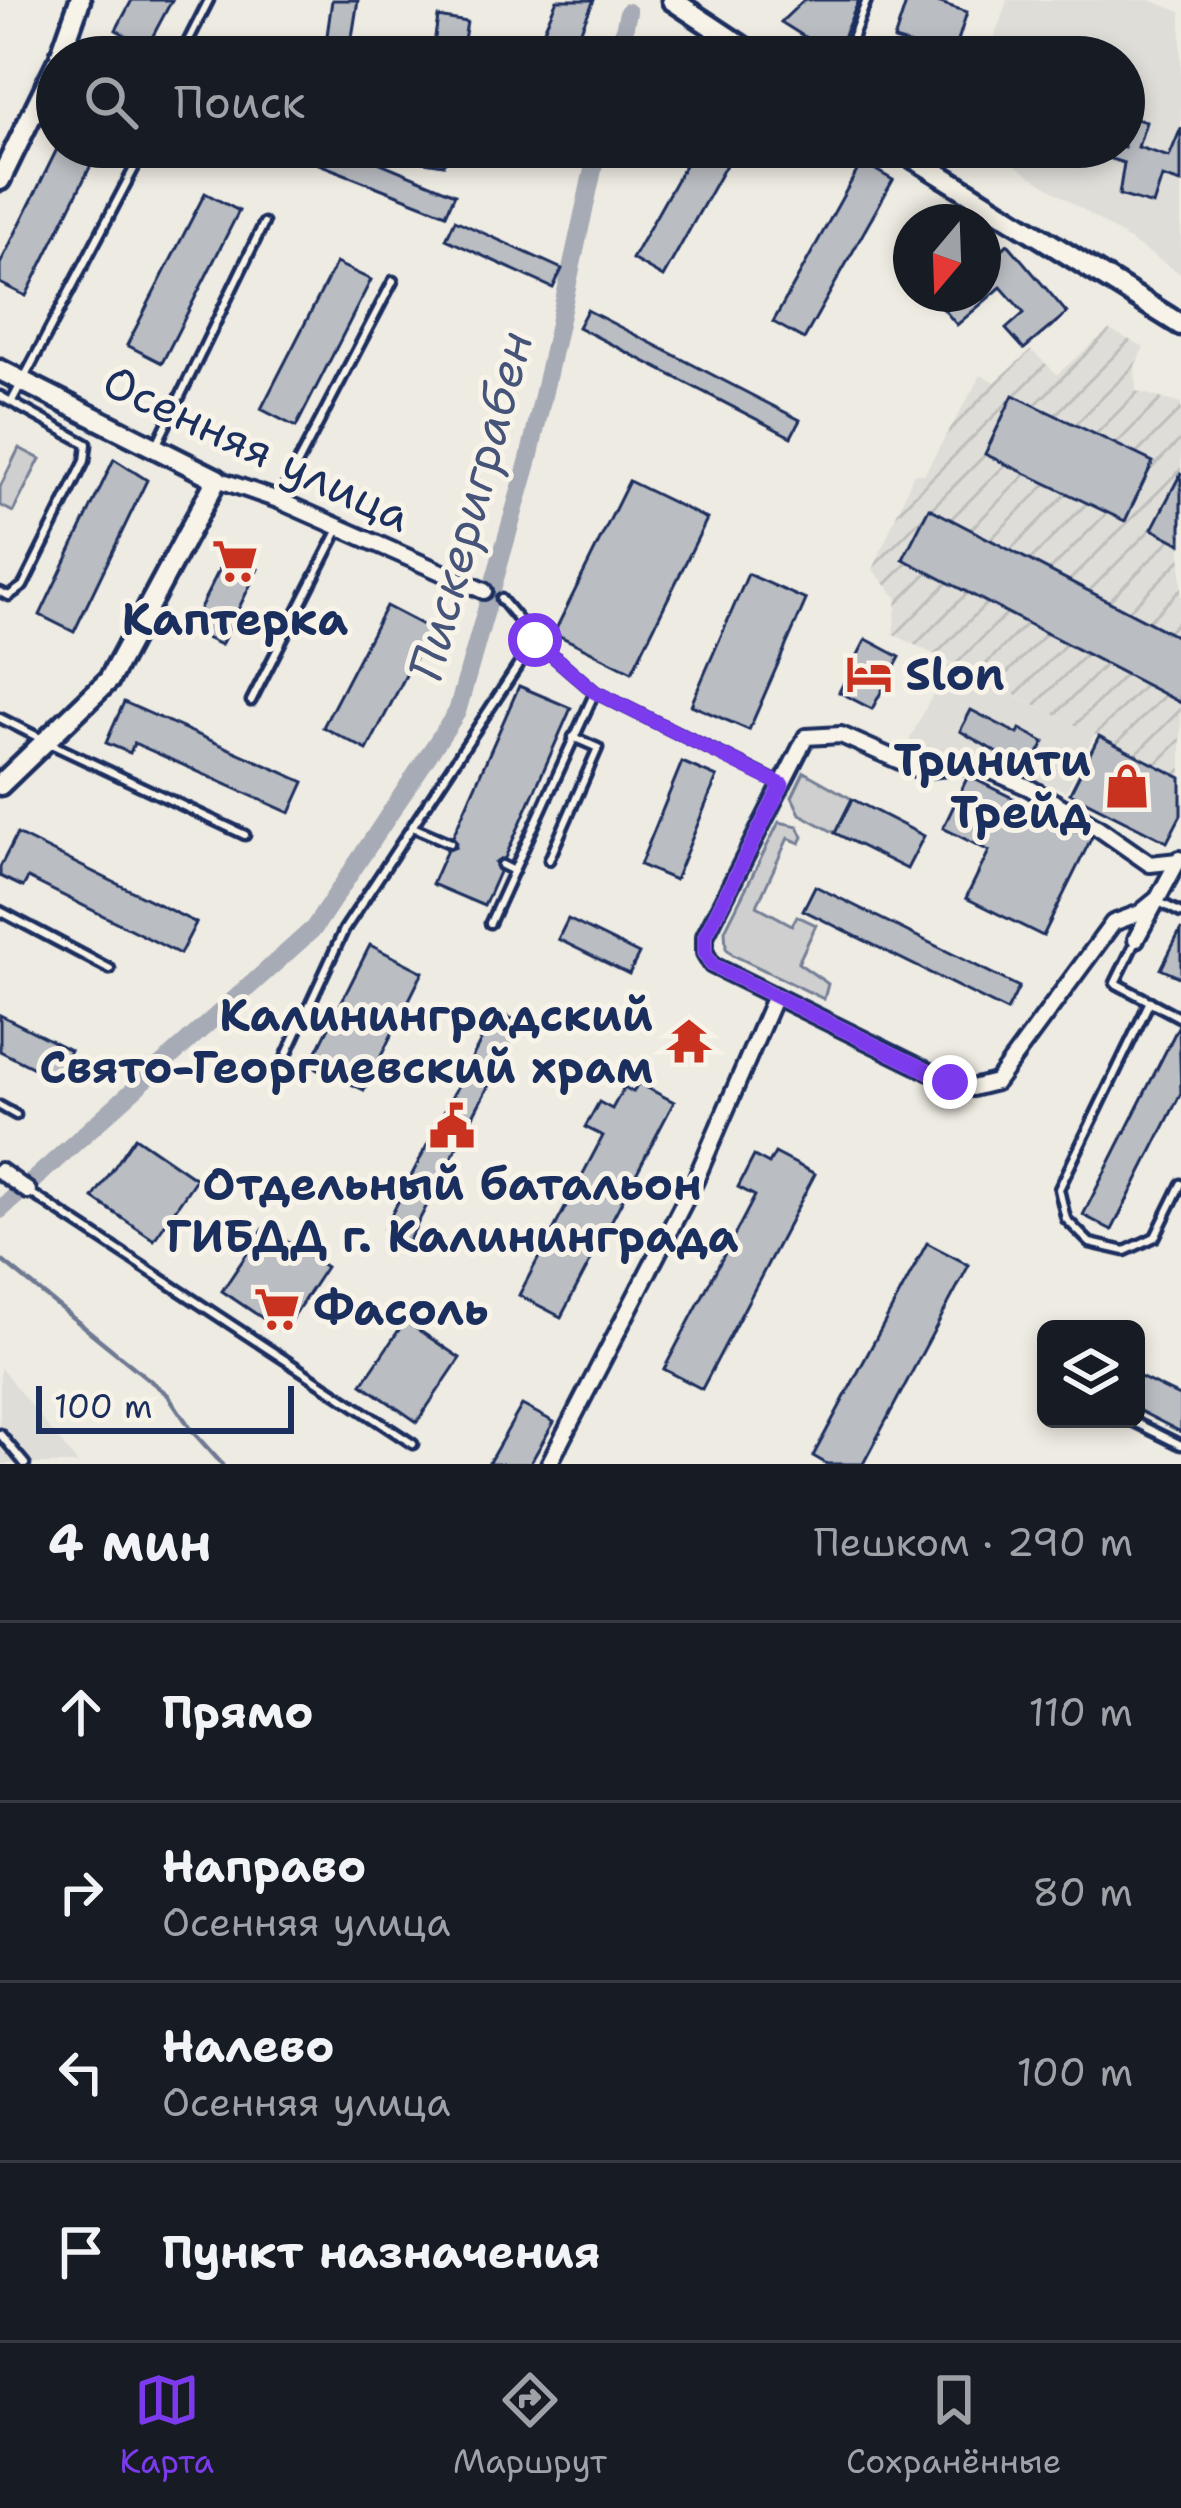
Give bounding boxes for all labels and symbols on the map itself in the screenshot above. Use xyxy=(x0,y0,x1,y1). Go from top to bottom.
north arrow xyxy=(893,204,1001,312)
water label: Пискериграбен xyxy=(393,324,547,688)
street label: Осенняя улица xyxy=(93,350,421,546)
supermarket icon: Каптерка xyxy=(210,536,260,586)
place label: Каптерка xyxy=(122,589,348,649)
route start xyxy=(508,613,562,667)
place label: Slon xyxy=(905,644,1005,704)
hotel icon: Slon xyxy=(844,649,894,699)
place label: Тринити Трейд xyxy=(894,730,1092,842)
shop icon: Тринити Трейд xyxy=(1102,761,1152,811)
place label: Калининградский Свято-Георгиевский храм xyxy=(39,985,653,1097)
temple icon: Калининградский Свято-Георгиевский храм xyxy=(664,1016,714,1066)
route end xyxy=(923,1055,977,1109)
public building icon: Отдельный батальон ГИБДД г. Калининграда xyxy=(427,1101,477,1151)
place label: Отдельный батальон ГИБДД г. Калининграда xyxy=(165,1154,739,1266)
place label: Фасоль xyxy=(313,1279,488,1339)
supermarket icon: Фасоль xyxy=(252,1284,302,1334)
scale bar xyxy=(36,1380,294,1433)

